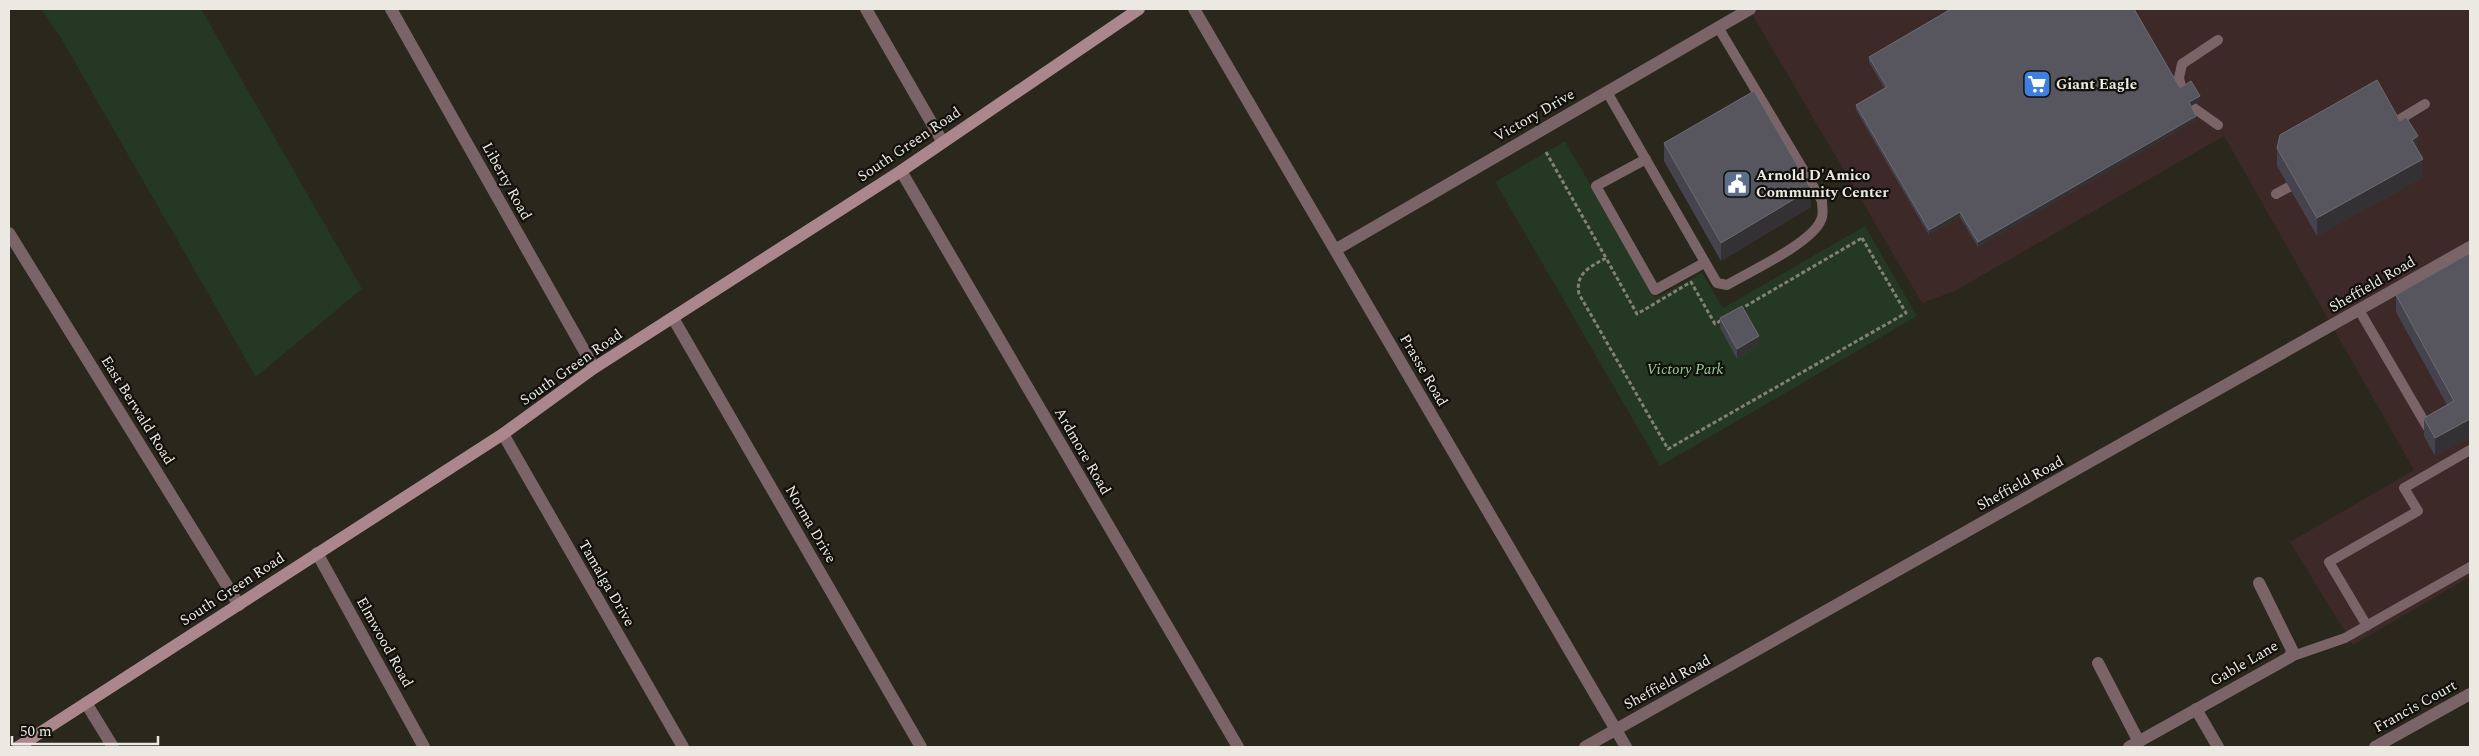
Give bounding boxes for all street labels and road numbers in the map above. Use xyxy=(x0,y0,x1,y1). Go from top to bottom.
street label: Victory Drive xyxy=(1490,83,1579,148)
street label: South Green Road xyxy=(853,101,966,188)
street label: Liberty Road xyxy=(476,138,537,224)
street label: Sheffield Road xyxy=(2325,250,2420,319)
street label: South Green Road xyxy=(515,323,627,411)
street label: Prasse Road xyxy=(1393,330,1454,411)
street label: East Berwald Road xyxy=(95,351,180,469)
street label: Ardmore Road xyxy=(1048,403,1117,499)
street label: Sheffield Road xyxy=(1972,450,2068,517)
street label: Norma Drive xyxy=(779,481,842,568)
street label: Tamalga Drive xyxy=(572,535,641,631)
street label: South Green Road xyxy=(175,547,289,632)
street label: Elmwood Road xyxy=(350,593,419,692)
street label: Gable Lane xyxy=(2206,635,2283,692)
street label: Sheffield Road xyxy=(1619,649,1715,716)
street label: Francis Court xyxy=(2370,674,2461,739)

